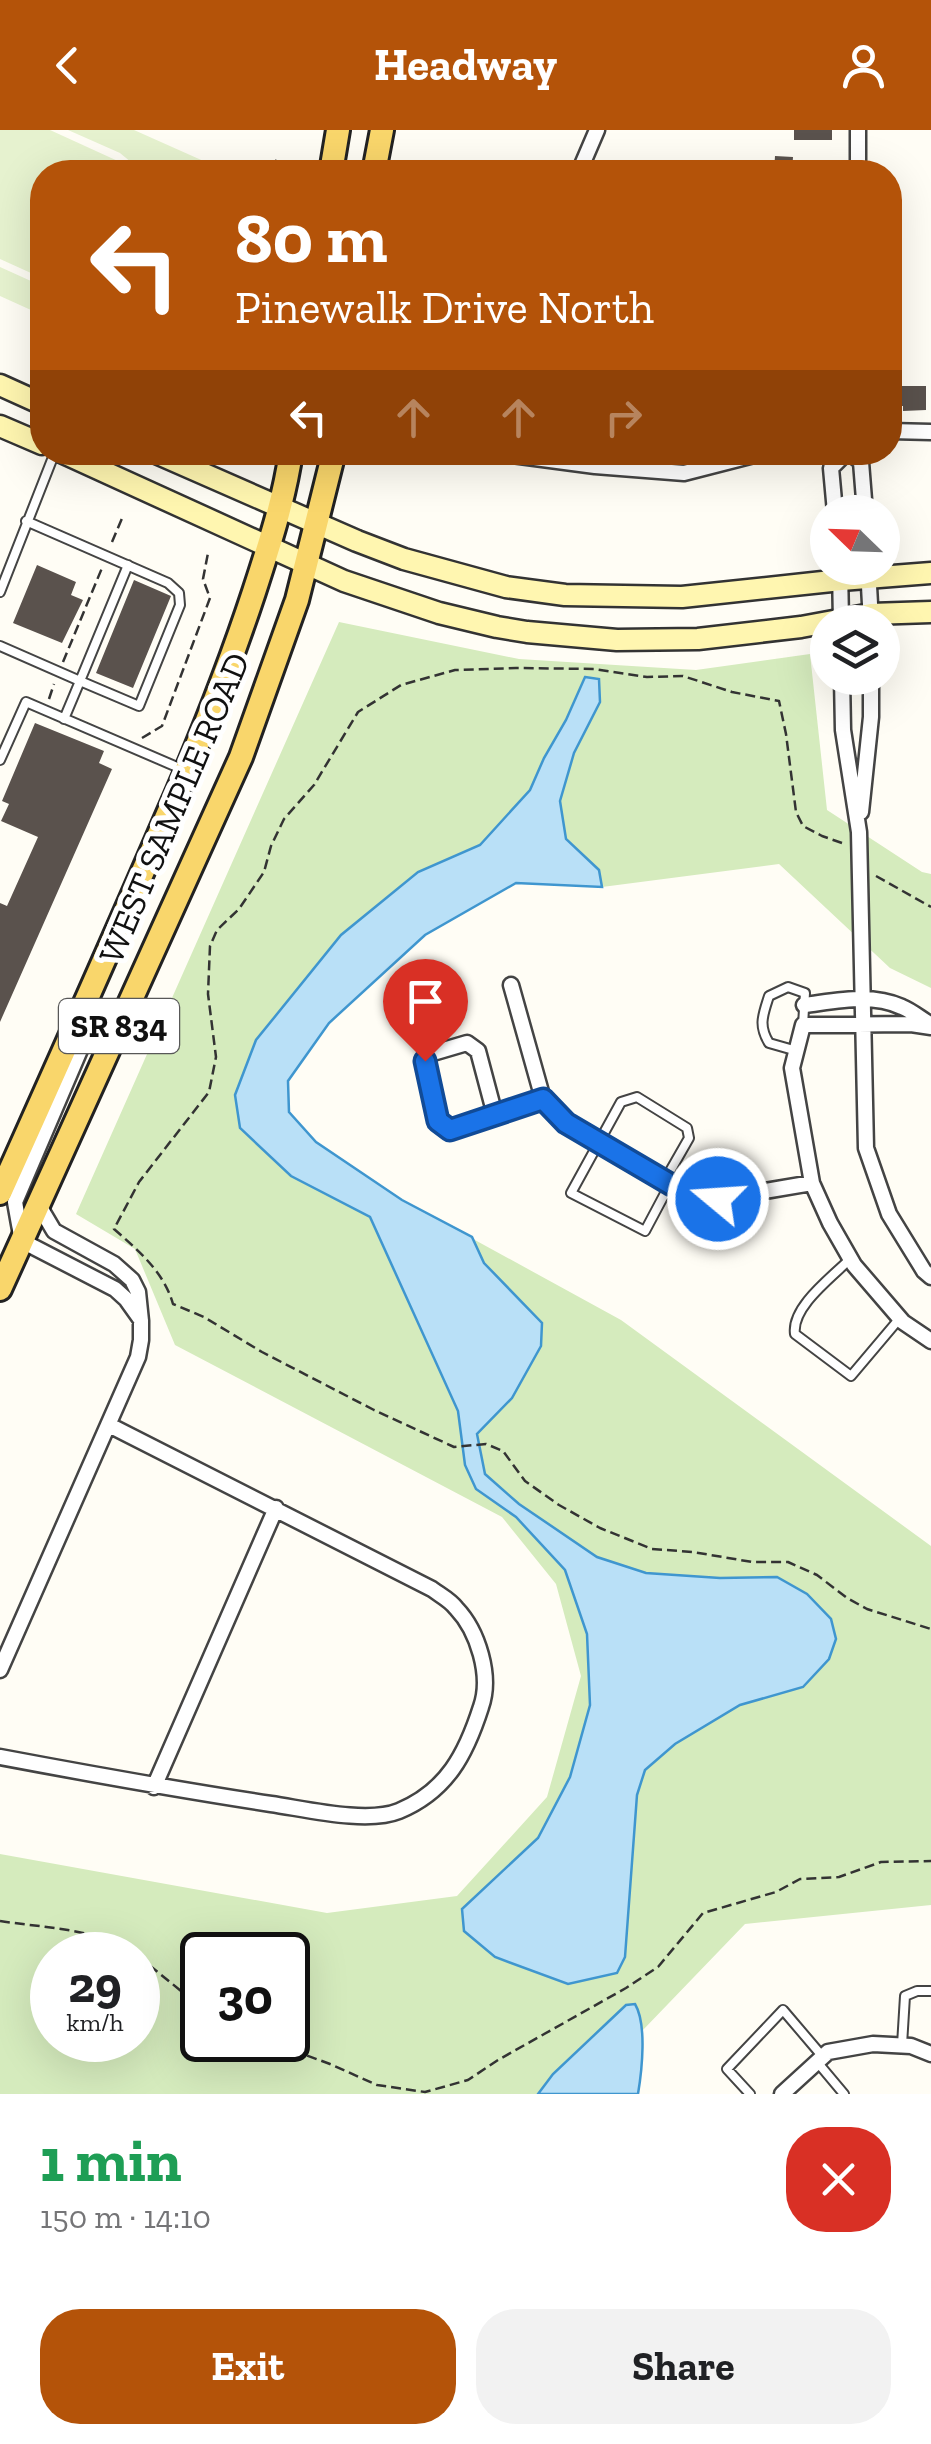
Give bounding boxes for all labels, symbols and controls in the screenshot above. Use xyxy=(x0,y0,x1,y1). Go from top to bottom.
icon: back xyxy=(40,38,95,93)
text: Headway xyxy=(374,38,557,92)
icon: person xyxy=(836,38,891,93)
text: 80 m xyxy=(235,196,387,280)
icon: left xyxy=(70,200,200,330)
text: Pinewalk Drive North xyxy=(235,281,654,335)
icon: left xyxy=(281,390,336,445)
icon: ahead xyxy=(386,390,441,445)
icon: ahead xyxy=(491,390,546,445)
icon: right xyxy=(596,390,651,445)
north arrow xyxy=(810,495,900,585)
map controls xyxy=(810,495,900,695)
button: layers xyxy=(810,605,900,695)
street label: WEST SAMPLE ROAD xyxy=(90,647,258,969)
pin xyxy=(383,959,468,1062)
icon: arrive xyxy=(398,974,453,1029)
road number: SR 834 xyxy=(59,999,179,1053)
position arrow xyxy=(666,1147,770,1251)
speed limit sign: 30 xyxy=(180,1932,310,2062)
text: 29 xyxy=(68,1955,122,2015)
text: km/h xyxy=(66,2007,124,2037)
text: 1 min xyxy=(40,2124,182,2196)
button: close xyxy=(786,2127,891,2232)
text: 150 m · 14:10 xyxy=(40,2198,211,2236)
button: Exit xyxy=(40,2309,456,2424)
button: Share xyxy=(476,2309,891,2424)

